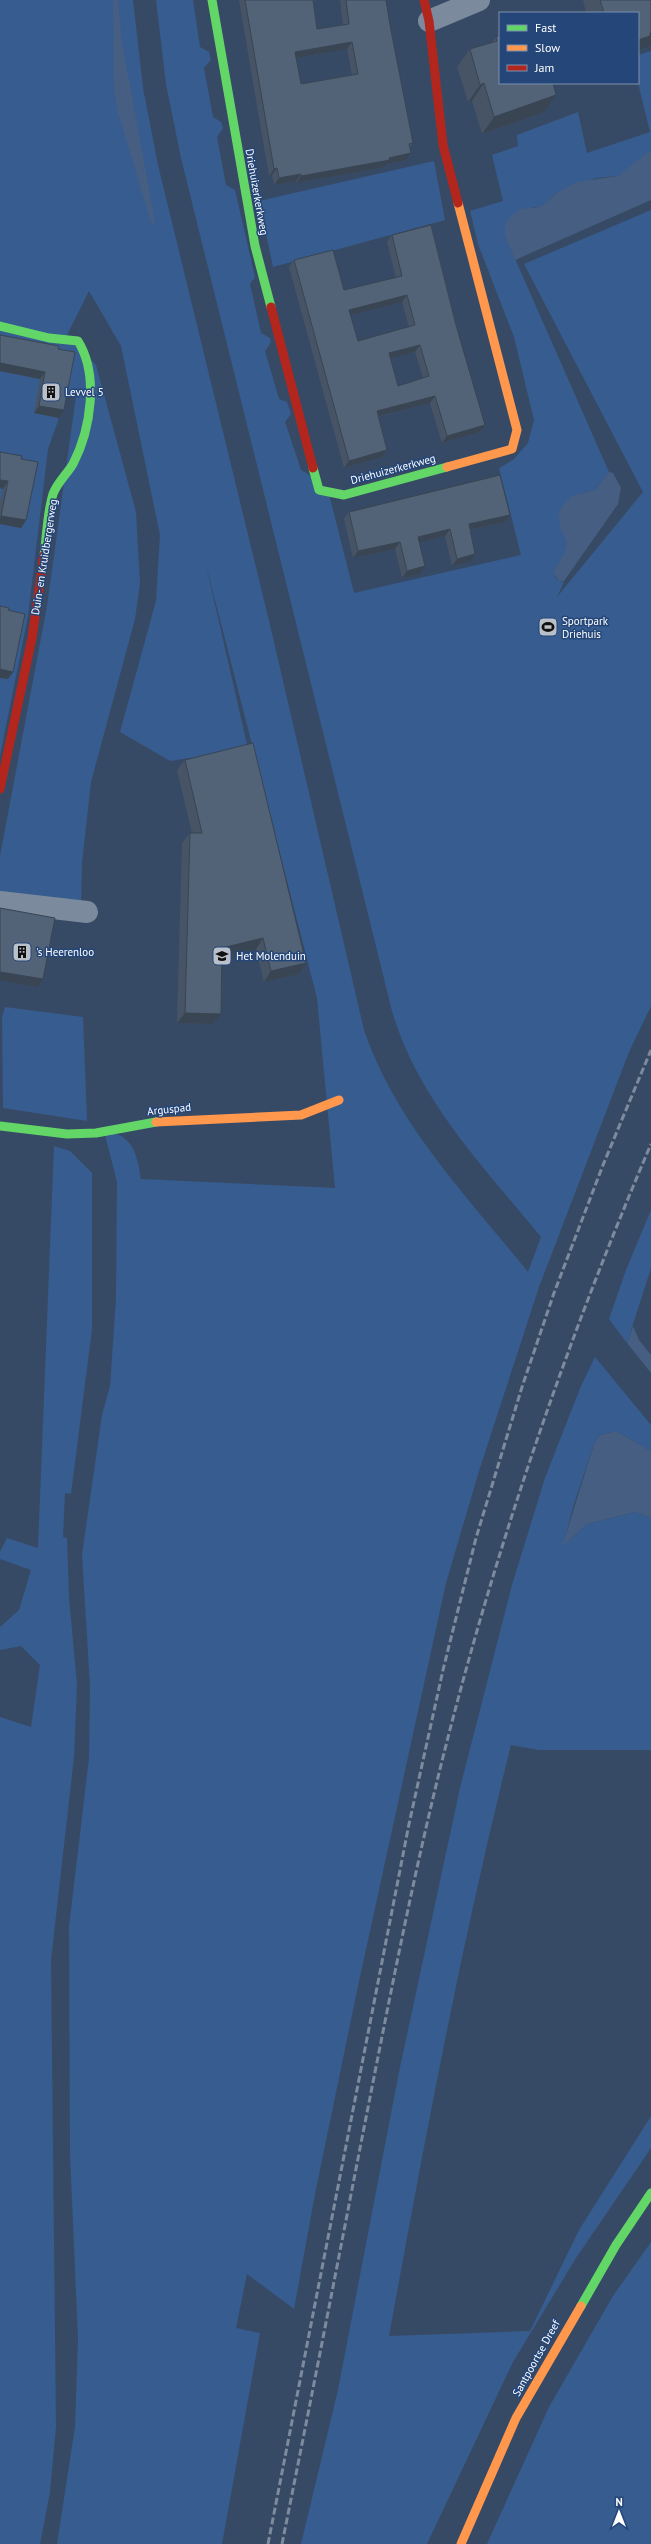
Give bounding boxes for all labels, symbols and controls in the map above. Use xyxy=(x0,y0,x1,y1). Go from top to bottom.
legend xyxy=(499,12,639,84)
text: Fast xyxy=(535,20,556,35)
text: Slow xyxy=(535,40,560,55)
text: Jam xyxy=(534,60,554,75)
street label: Driehuizerkerkweg xyxy=(243,148,272,236)
building icon: Levvel 5 xyxy=(40,381,62,403)
place label: Levvel 5 xyxy=(65,385,104,399)
street label: Driehuizerkerkweg xyxy=(349,451,437,487)
street label: Duin- en Kruidbergerweg xyxy=(28,498,60,616)
place label: Sportpark Driehuis xyxy=(562,614,609,641)
sports icon: Sportpark Driehuis xyxy=(537,616,559,638)
building icon: 's Heerenloo xyxy=(11,941,33,963)
place label: 's Heerenloo xyxy=(36,945,94,959)
school or university icon: Het Molenduin xyxy=(211,945,233,967)
place label: Het Molenduin xyxy=(236,949,306,963)
street label: Arguspad xyxy=(146,1100,192,1118)
street label: Santpoortse Dreef xyxy=(509,2317,563,2399)
north arrow xyxy=(599,2492,639,2532)
text: N xyxy=(615,2495,623,2509)

